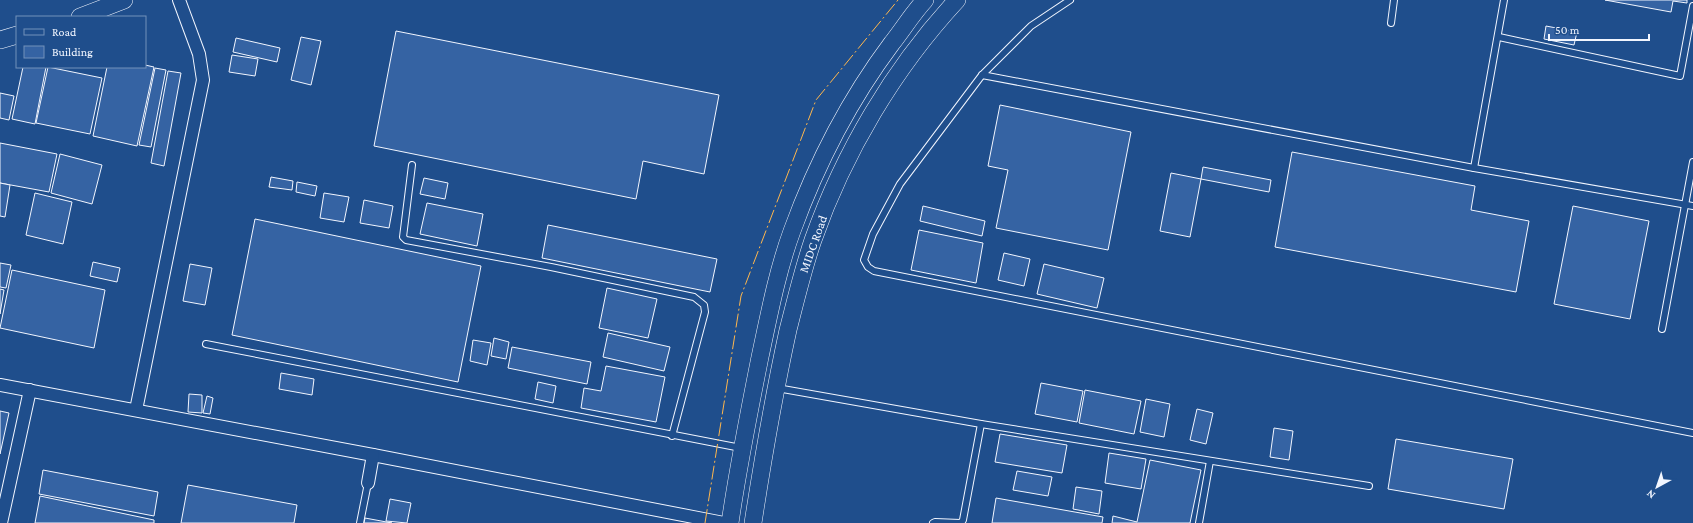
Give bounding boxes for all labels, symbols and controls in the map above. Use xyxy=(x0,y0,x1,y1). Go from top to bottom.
legend xyxy=(16,16,146,68)
scale bar xyxy=(1549,16,1649,42)
text: 50 m xyxy=(1555,23,1580,37)
text: Road xyxy=(52,25,77,39)
text: Building xyxy=(52,45,93,59)
street label: MIDC Road xyxy=(796,213,830,275)
north arrow xyxy=(1637,467,1677,507)
text: N xyxy=(1643,487,1657,502)

